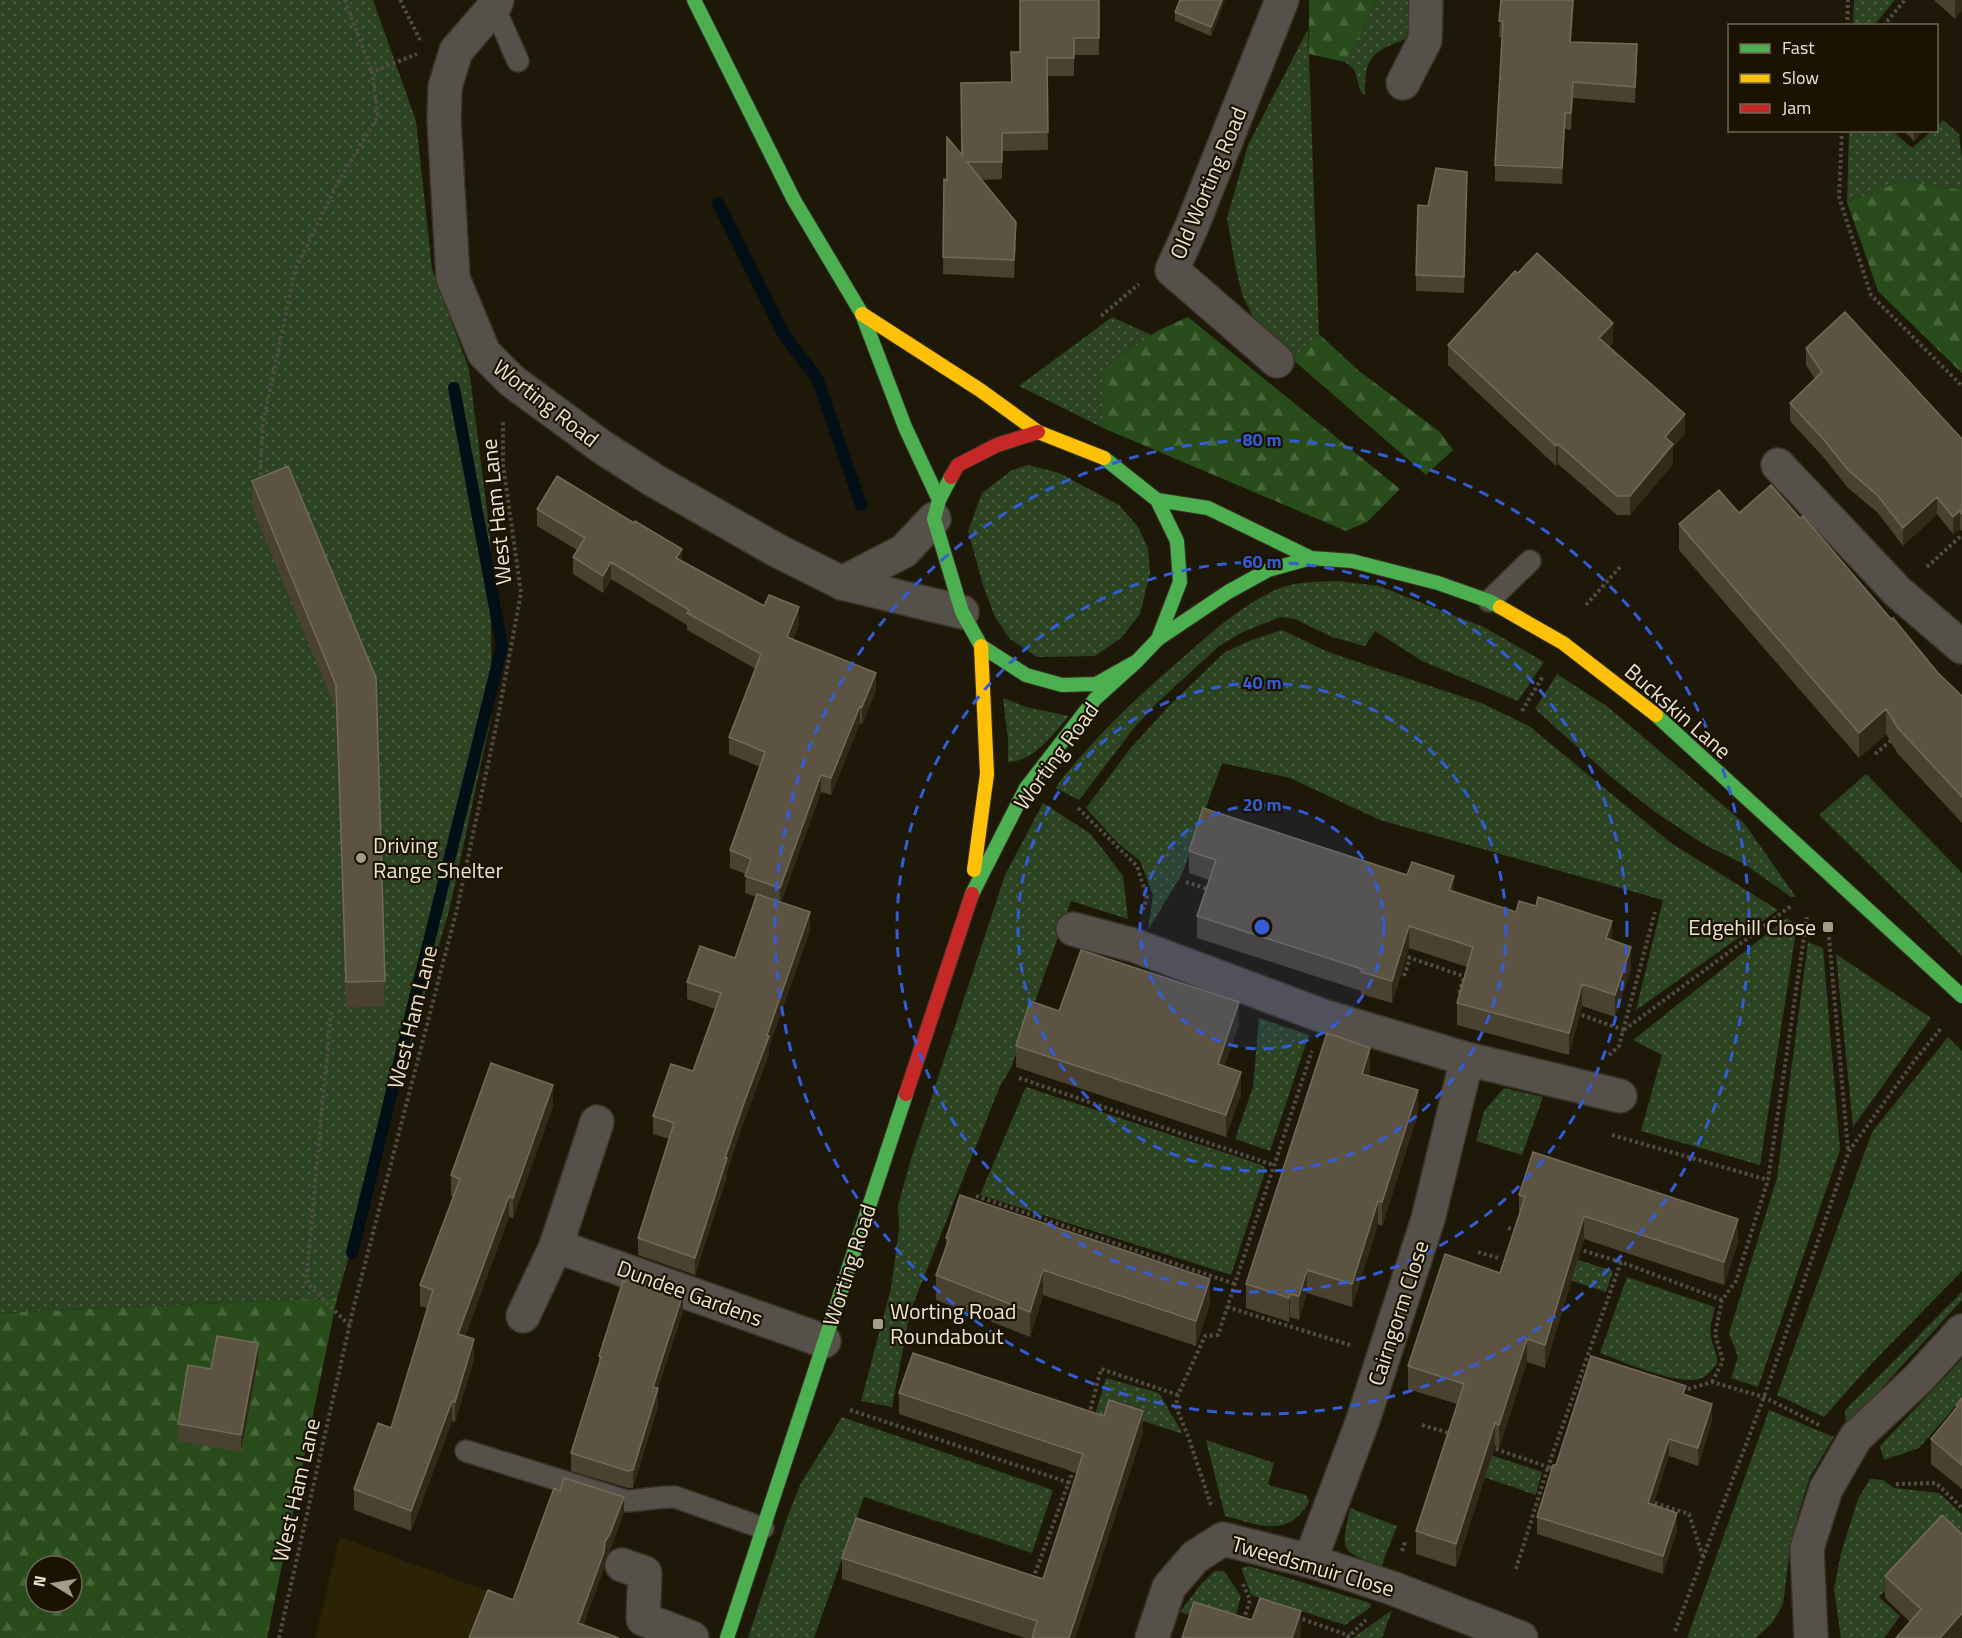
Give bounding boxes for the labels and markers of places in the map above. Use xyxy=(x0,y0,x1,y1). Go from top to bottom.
place label: Driving Range Shelter xyxy=(373,828,503,887)
marker: Driving Range Shelter xyxy=(354,851,368,865)
place label: Edgehill Close xyxy=(1688,910,1816,944)
centre of rings xyxy=(1252,917,1272,937)
marker: Edgehill Close xyxy=(1821,920,1835,934)
place label: Worting Road Roundabout xyxy=(890,1294,1016,1353)
marker: Worting Road Roundabout xyxy=(871,1317,885,1331)

